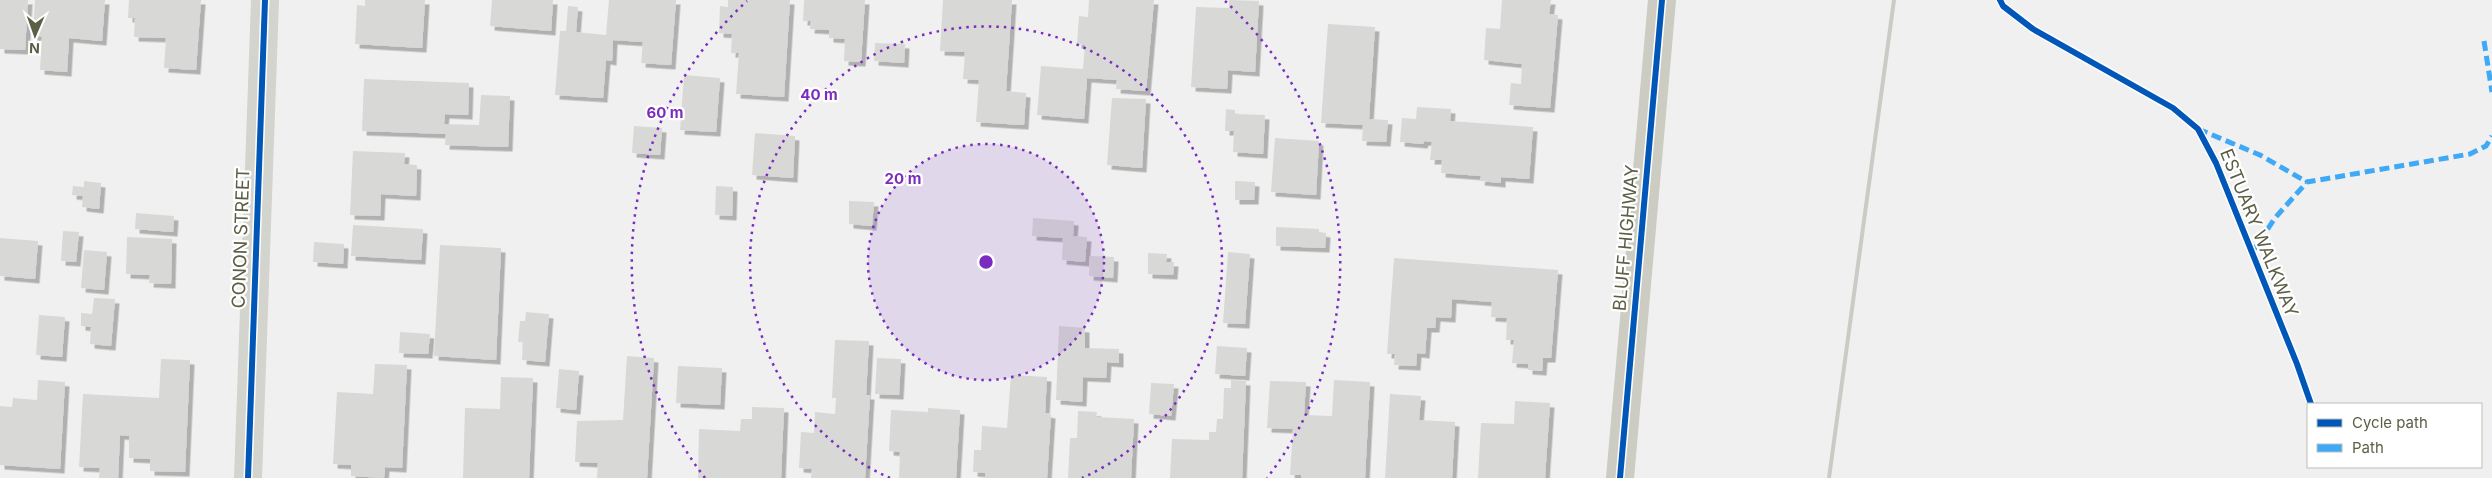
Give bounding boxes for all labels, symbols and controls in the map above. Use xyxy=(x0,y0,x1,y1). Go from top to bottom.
north arrow xyxy=(10,10,60,60)
text: N xyxy=(29,40,40,57)
text: 40 m xyxy=(800,85,838,104)
text: 60 m xyxy=(646,103,684,122)
street label: ESTUARY WALKWAY xyxy=(2216,146,2303,320)
street label: BLUFF HIGHWAY xyxy=(1609,164,1642,312)
street label: CONON STREET xyxy=(228,167,253,309)
text: 20 m xyxy=(885,169,921,188)
centre of rings xyxy=(977,253,995,271)
legend xyxy=(2307,403,2482,468)
text: Cycle path xyxy=(2352,413,2428,432)
text: Path xyxy=(2352,438,2384,457)

